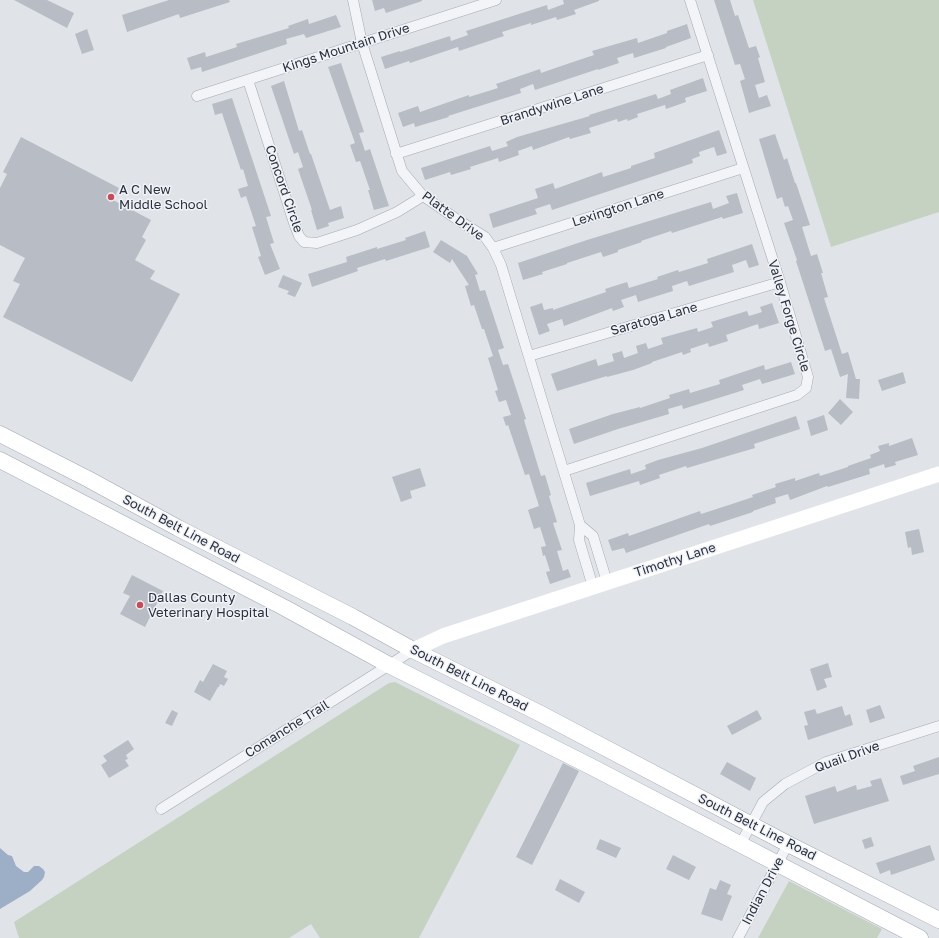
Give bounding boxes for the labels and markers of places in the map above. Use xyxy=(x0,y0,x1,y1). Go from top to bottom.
place label: A C New Middle School xyxy=(119,182,208,213)
marker: A C New Middle School xyxy=(106,192,116,202)
place label: Dallas County Veterinary Hospital xyxy=(148,590,269,621)
marker: Dallas County Veterinary Hospital xyxy=(135,600,145,610)

